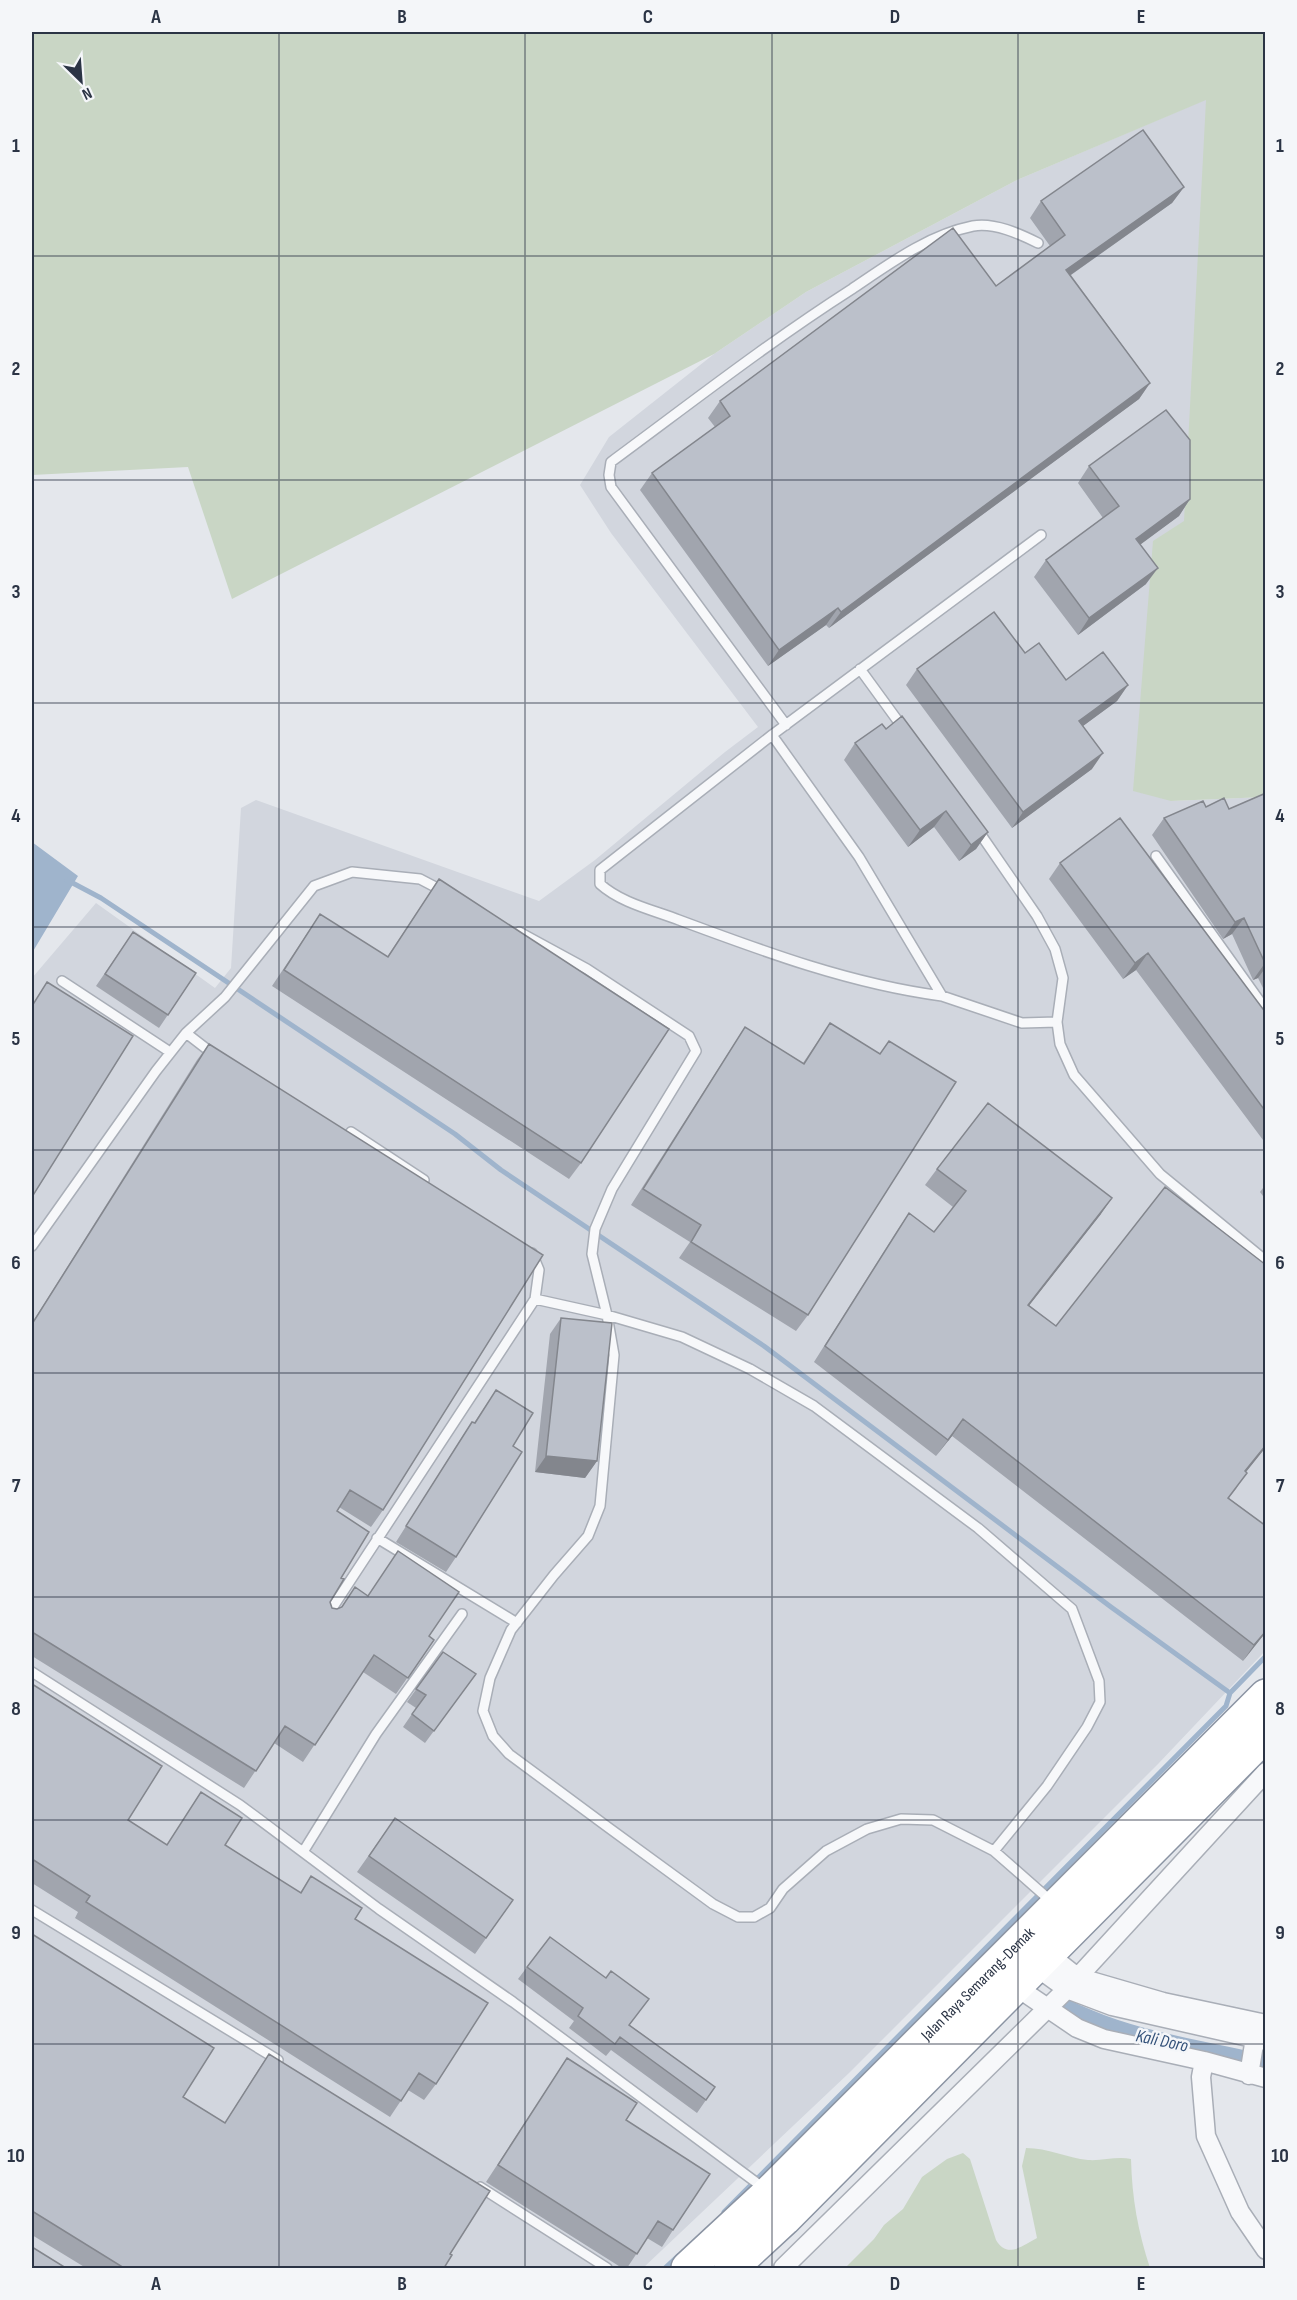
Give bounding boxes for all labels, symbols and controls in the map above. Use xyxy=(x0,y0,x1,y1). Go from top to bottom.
text: A xyxy=(150,5,161,29)
text: B xyxy=(397,5,407,29)
text: C xyxy=(643,5,653,29)
text: D xyxy=(890,5,900,29)
text: E xyxy=(1137,5,1145,29)
north arrow xyxy=(51,51,111,111)
text: N xyxy=(79,83,95,104)
text: 1 xyxy=(12,134,20,158)
text: 1 xyxy=(1276,134,1284,158)
text: 2 xyxy=(12,357,20,381)
text: 2 xyxy=(1276,357,1284,381)
text: 3 xyxy=(12,580,21,604)
text: 3 xyxy=(1276,580,1285,604)
text: 4 xyxy=(11,804,21,828)
text: 4 xyxy=(1275,804,1285,828)
text: 5 xyxy=(12,1027,21,1051)
text: 5 xyxy=(1276,1027,1285,1051)
text: 6 xyxy=(11,1251,21,1275)
text: 6 xyxy=(1275,1251,1285,1275)
text: 7 xyxy=(12,1474,21,1498)
text: 7 xyxy=(1276,1474,1285,1498)
text: 8 xyxy=(11,1697,21,1721)
text: 8 xyxy=(1275,1697,1285,1721)
text: 9 xyxy=(11,1921,21,1945)
text: 9 xyxy=(1275,1921,1285,1945)
street label: Jalan Raya Semarang-Demak xyxy=(917,1923,1039,2045)
water label: Kali Doro xyxy=(1134,2025,1191,2057)
text: 10 xyxy=(7,2144,25,2168)
text: 10 xyxy=(1271,2144,1289,2168)
text: A xyxy=(150,2272,161,2296)
text: B xyxy=(397,2272,407,2296)
text: C xyxy=(643,2272,653,2296)
text: D xyxy=(890,2272,900,2296)
text: E xyxy=(1137,2272,1145,2296)

